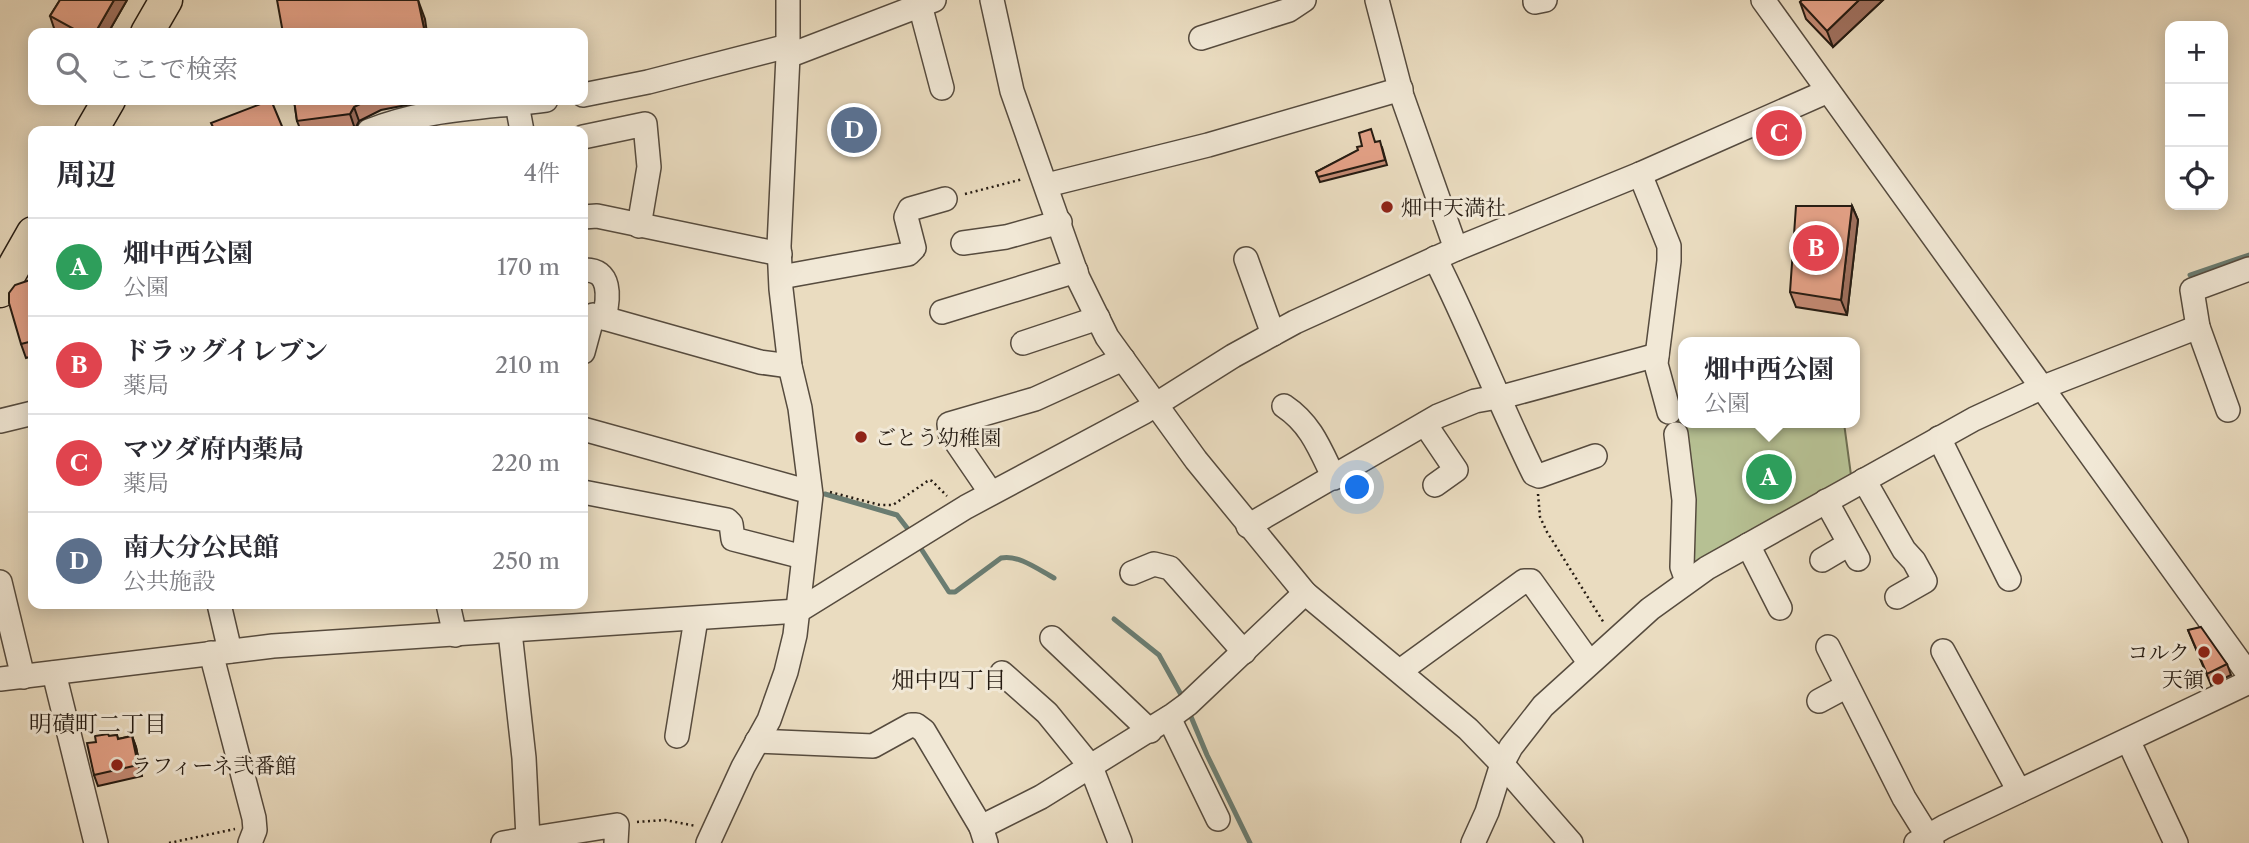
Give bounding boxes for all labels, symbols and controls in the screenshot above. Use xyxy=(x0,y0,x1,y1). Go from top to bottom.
map controls xyxy=(2165,21,2228,210)
button: + xyxy=(2165,21,2228,84)
search box xyxy=(28,28,588,105)
icon: search xyxy=(52,48,90,86)
text: ここで検索 xyxy=(108,53,238,85)
button: − xyxy=(2165,84,2228,147)
pin: D xyxy=(831,104,877,156)
pin: C xyxy=(1756,107,1802,159)
button: locate xyxy=(2165,147,2228,210)
text: 周辺 xyxy=(56,156,116,193)
text: 4件 xyxy=(524,159,560,187)
place label: 畑中天満社 xyxy=(1401,195,1506,220)
marker: 畑中天満社 xyxy=(1379,199,1395,215)
pin: B xyxy=(1793,222,1839,274)
text: 畑中西公園 xyxy=(123,237,253,269)
text: A xyxy=(70,253,88,281)
text: 170 m xyxy=(497,253,560,281)
text: 公園 xyxy=(123,273,169,301)
text: ドラッグイレブン xyxy=(123,335,328,367)
popup xyxy=(1678,337,1860,428)
text: B xyxy=(70,351,88,379)
text: 210 m xyxy=(495,351,560,379)
text: 畑中西公園 xyxy=(1704,353,1834,385)
text: 薬局 xyxy=(123,371,169,399)
text: 公園 xyxy=(1704,389,1750,417)
place label: ごとう幼稚園 xyxy=(875,425,1001,450)
marker: ごとう幼稚園 xyxy=(853,429,869,445)
text: マツダ府内薬局 xyxy=(123,433,304,465)
text: C xyxy=(70,449,88,477)
text: 220 m xyxy=(491,449,560,477)
pin: A xyxy=(1746,451,1792,503)
text: 薬局 xyxy=(123,469,169,497)
your location xyxy=(1340,470,1374,504)
text: 南大分公民館 xyxy=(123,531,279,563)
text: D xyxy=(69,547,89,575)
text: 250 m xyxy=(492,547,560,575)
text: 公共施設 xyxy=(123,567,215,595)
place label: コルク xyxy=(2127,640,2190,665)
marker: コルク xyxy=(2196,644,2212,660)
district label: 畑中四丁目 xyxy=(892,666,1007,694)
place label: 天領 xyxy=(2162,667,2204,692)
marker: 天領 xyxy=(2210,671,2226,687)
district label: 明磧町二丁目 xyxy=(29,710,167,738)
place label: ラフィーネ弐番館 xyxy=(131,753,296,778)
marker: ラフィーネ弐番館 xyxy=(109,757,125,773)

